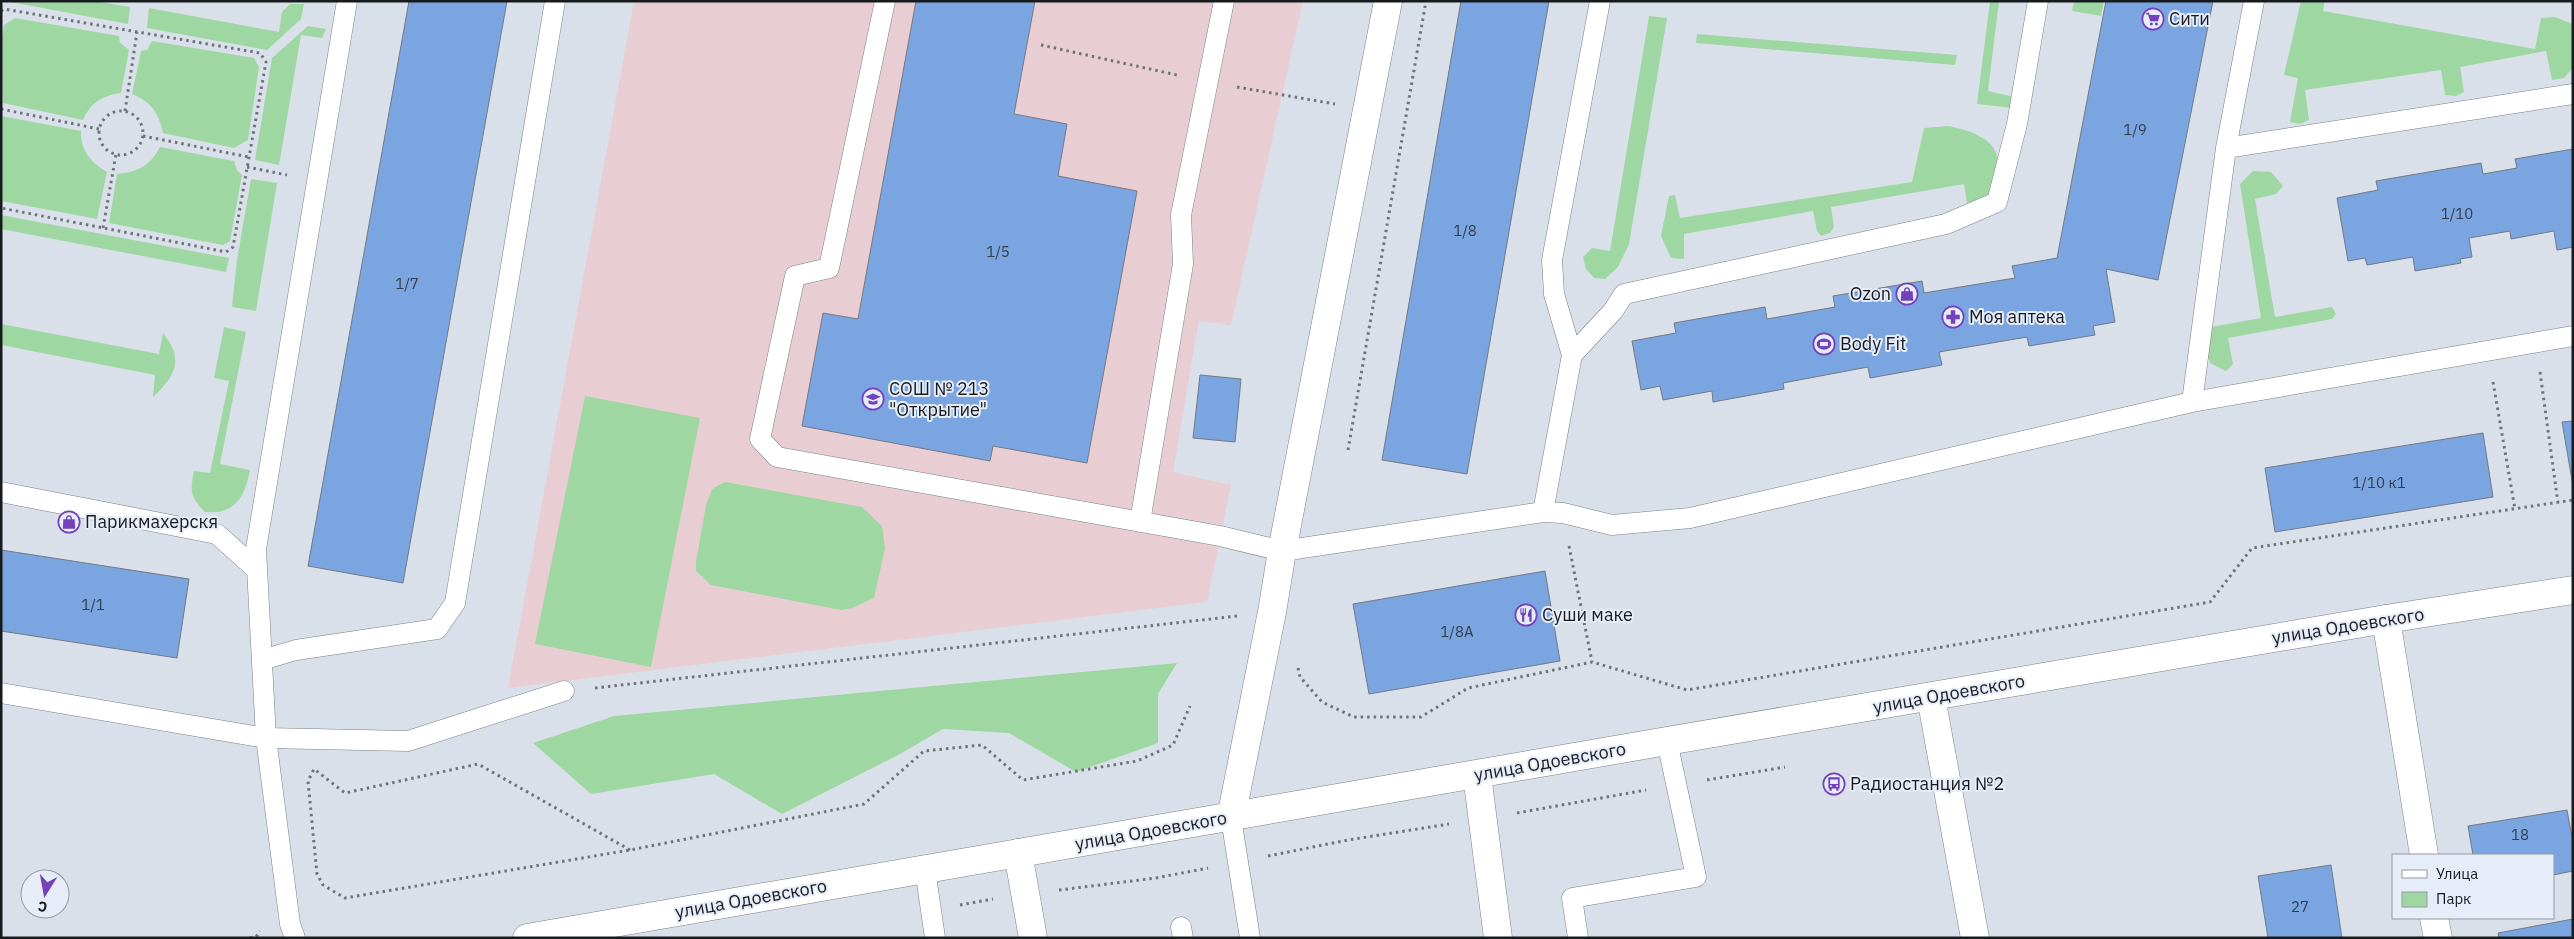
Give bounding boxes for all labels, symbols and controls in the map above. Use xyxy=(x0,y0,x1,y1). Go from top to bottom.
supermarket icon: Сити xyxy=(2141,7,2165,31)
place label: Сити xyxy=(2169,7,2210,30)
house number: 1/9 xyxy=(2123,120,2147,139)
house number: 1/10 xyxy=(2441,204,2473,223)
house number: 1/8 xyxy=(1453,221,1477,240)
house number: 1/5 xyxy=(986,242,1010,261)
house number: 1/7 xyxy=(395,274,419,293)
place label: Ozon xyxy=(1850,282,1891,305)
shop icon: Ozon xyxy=(1895,282,1919,306)
pharmacy icon: Моя аптека xyxy=(1941,305,1965,329)
place label: Моя аптека xyxy=(1969,305,2065,328)
sports icon: Body Fit xyxy=(1812,332,1836,356)
place label: Body Fit xyxy=(1840,332,1906,355)
place label: СОШ № 213 "Открытие" xyxy=(889,377,989,421)
school or university icon: СОШ № 213 "Открытие" xyxy=(861,387,885,411)
house number: 1/10 к1 xyxy=(2352,473,2406,492)
shop icon: Парикмахерскя xyxy=(57,510,81,534)
place label: Парикмахерскя xyxy=(85,510,218,533)
house number: 1/1 xyxy=(81,595,105,614)
street label: улица Одоевского xyxy=(2270,602,2426,649)
restaurant icon: Суши маке xyxy=(1514,603,1538,627)
place label: Суши маке xyxy=(1542,603,1633,626)
house number: 1/8А xyxy=(1440,622,1474,641)
street label: улица Одоевского xyxy=(1871,669,2027,718)
street label: улица Одоевского xyxy=(1472,737,1628,786)
bus stop icon: Радиостанция №2 xyxy=(1822,772,1846,796)
place label: Радиостанция №2 xyxy=(1850,772,2004,795)
street label: улица Одоевского xyxy=(1073,806,1229,855)
house number: 18 xyxy=(2511,825,2529,844)
legend xyxy=(2392,854,2554,919)
text: Улица xyxy=(2436,864,2478,883)
north arrow xyxy=(20,869,70,919)
street label: улица Одоевского xyxy=(673,874,829,923)
text: Парк xyxy=(2436,889,2471,908)
text: С xyxy=(36,897,49,916)
house number: 27 xyxy=(2291,897,2309,916)

